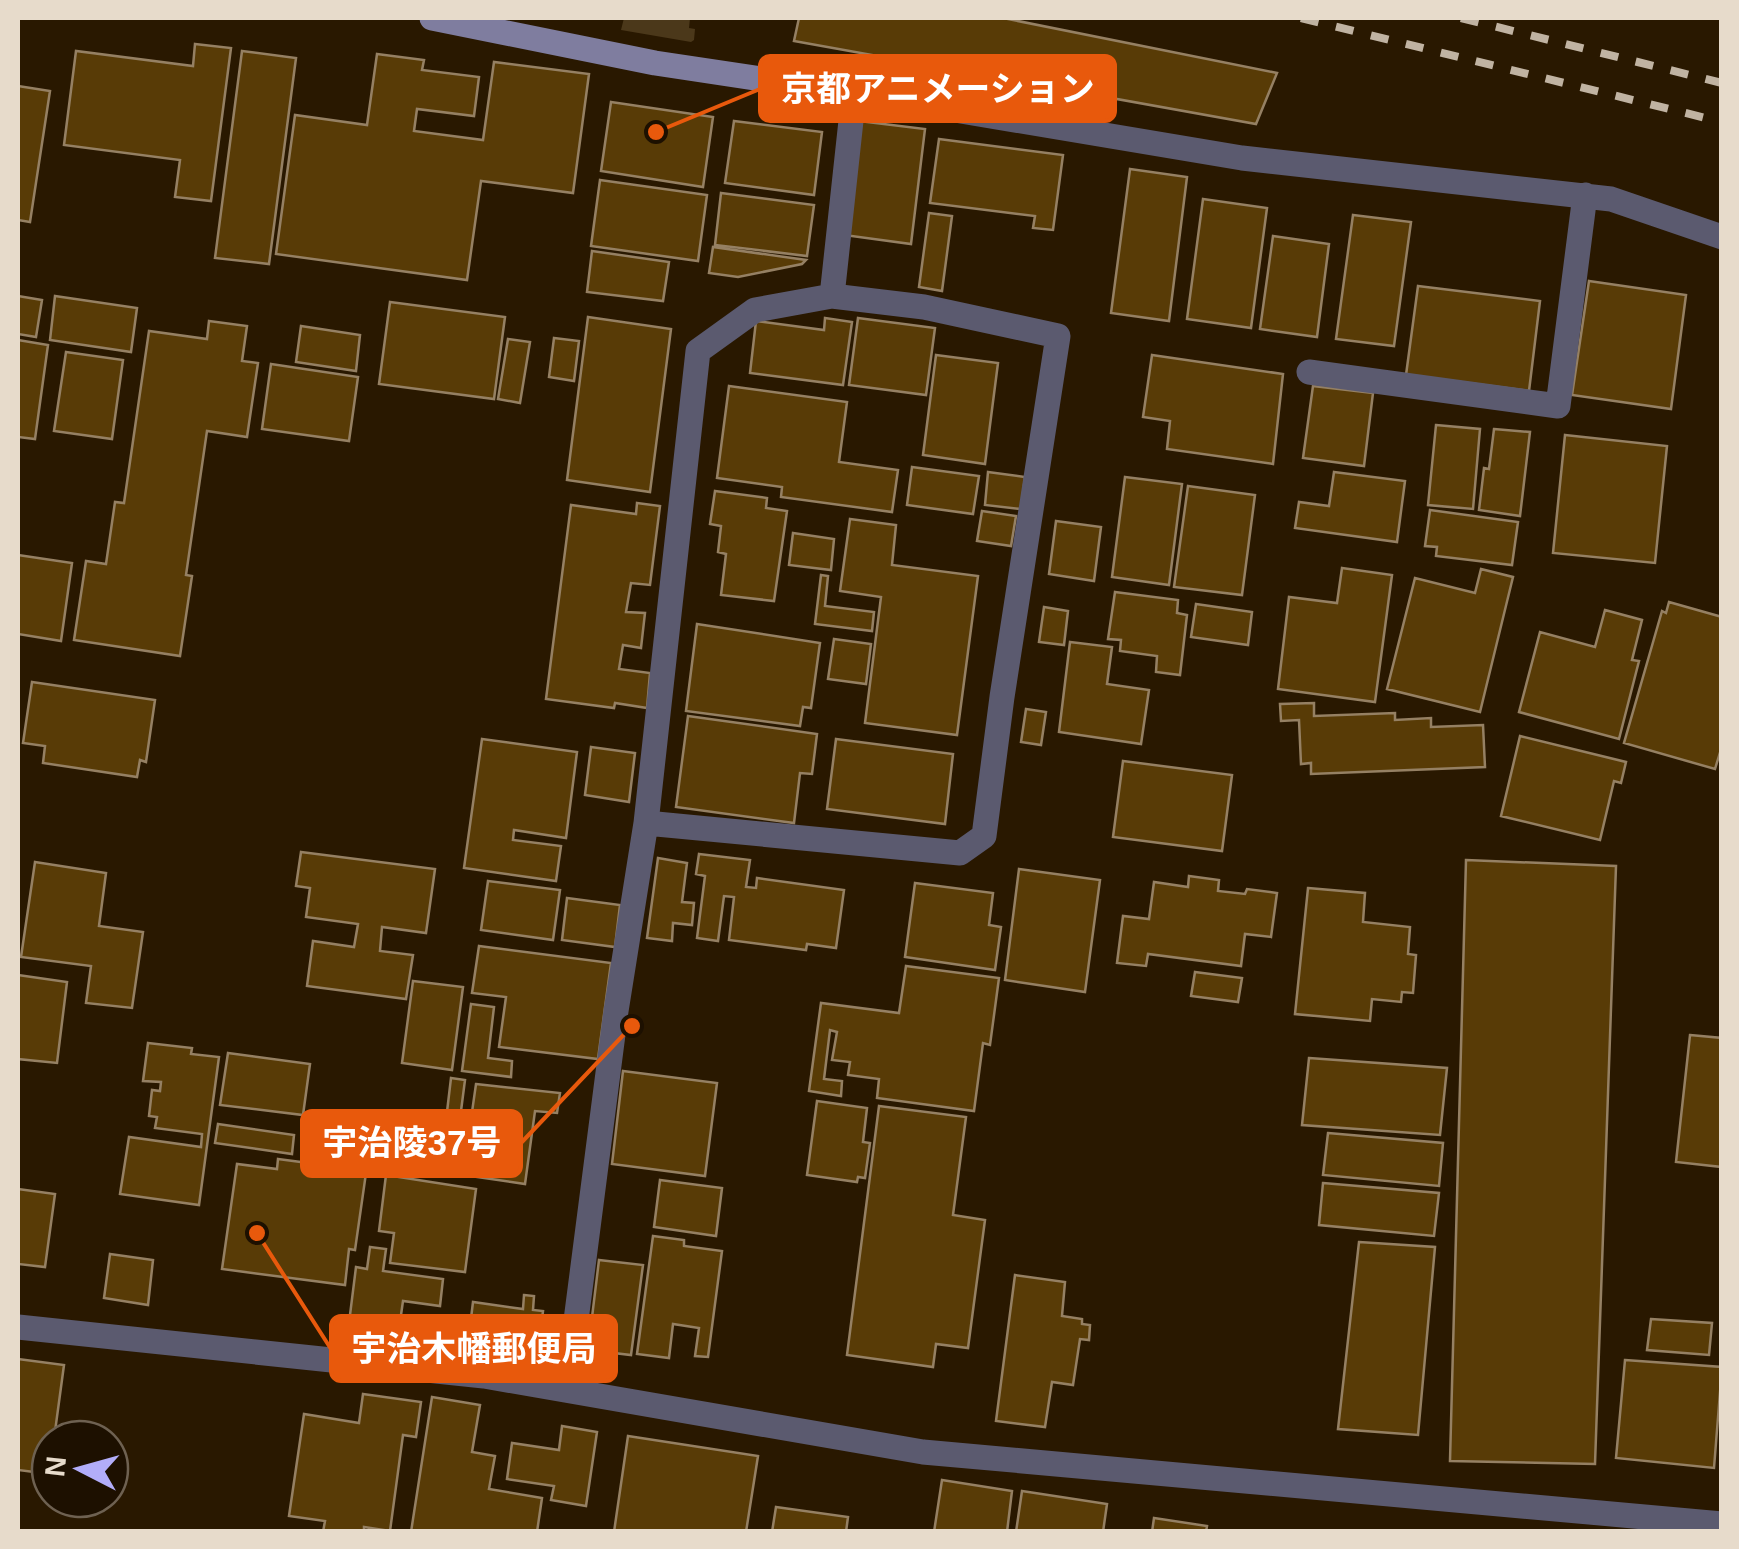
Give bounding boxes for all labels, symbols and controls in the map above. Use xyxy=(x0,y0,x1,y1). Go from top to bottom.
callout: 京都アニメーション xyxy=(760,56,1115,121)
text: 京都アニメーション xyxy=(781,69,1095,108)
callout: 宇治陵37号 xyxy=(302,1111,521,1176)
text: 宇治陵37号 xyxy=(323,1123,501,1162)
callout: 宇治木幡郵便局 xyxy=(331,1316,616,1381)
text: 宇治木幡郵便局 xyxy=(351,1329,597,1368)
north arrow xyxy=(30,1419,130,1519)
text: N xyxy=(39,1455,72,1478)

